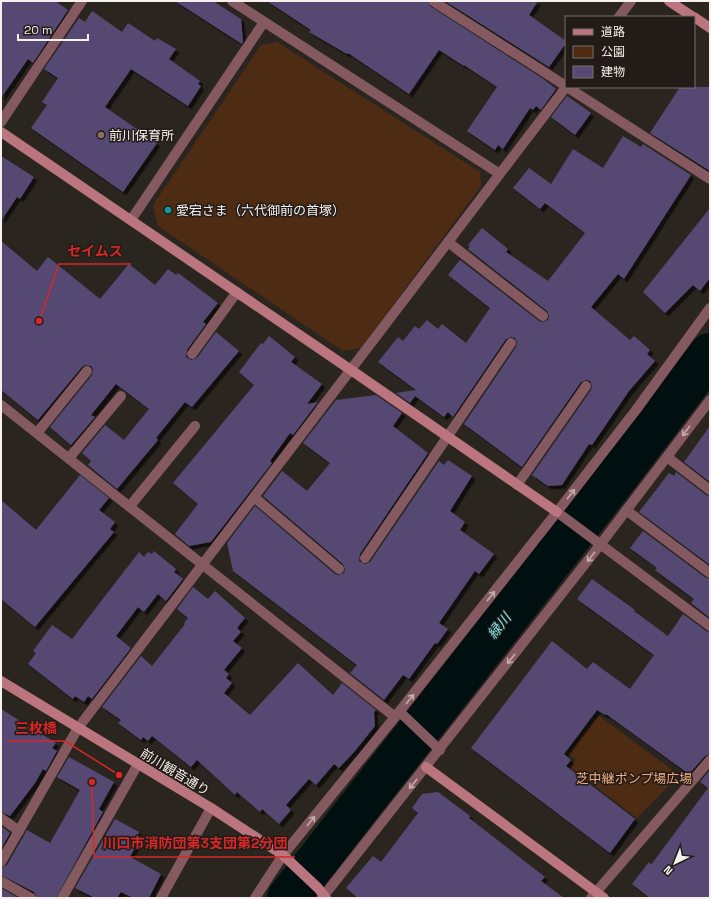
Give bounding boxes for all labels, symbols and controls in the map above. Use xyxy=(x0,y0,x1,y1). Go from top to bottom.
scale bar xyxy=(18,16,88,42)
legend xyxy=(565,16,695,88)
text: 20 m xyxy=(24,22,52,38)
text: 道路 xyxy=(601,24,625,40)
text: 公園 xyxy=(601,44,625,60)
text: 建物 xyxy=(601,64,625,80)
place label: 前川保育所 xyxy=(109,127,174,144)
marker: 前川保育所 xyxy=(96,130,106,140)
place label: 愛宕さま（六代御前の首塚） xyxy=(176,202,345,219)
marker: 愛宕さま（六代御前の首塚） xyxy=(163,205,173,215)
callout: セイムス xyxy=(59,238,131,264)
text: セイムス xyxy=(67,242,123,260)
one-way arrow xyxy=(682,426,691,437)
one-way arrow xyxy=(567,489,575,500)
one-way arrow xyxy=(586,551,595,562)
one-way arrow xyxy=(486,591,495,602)
water label: 緑川 xyxy=(483,608,516,643)
one-way arrow xyxy=(506,654,515,665)
one-way arrow xyxy=(406,693,415,704)
callout: 三枚橋 xyxy=(7,715,65,741)
text: 三枚橋 xyxy=(15,719,57,737)
street label: 前川観音通り xyxy=(137,745,213,799)
park label: 芝中継ポンプ場広場 xyxy=(576,770,692,787)
one-way arrow xyxy=(409,778,418,789)
one-way arrow xyxy=(307,816,315,827)
callout: 川口市消防団第3支団第2分団 xyxy=(94,831,295,857)
text: 川口市消防団第3支団第2分団 xyxy=(103,834,287,852)
north arrow xyxy=(655,843,695,883)
text: N xyxy=(661,863,676,878)

